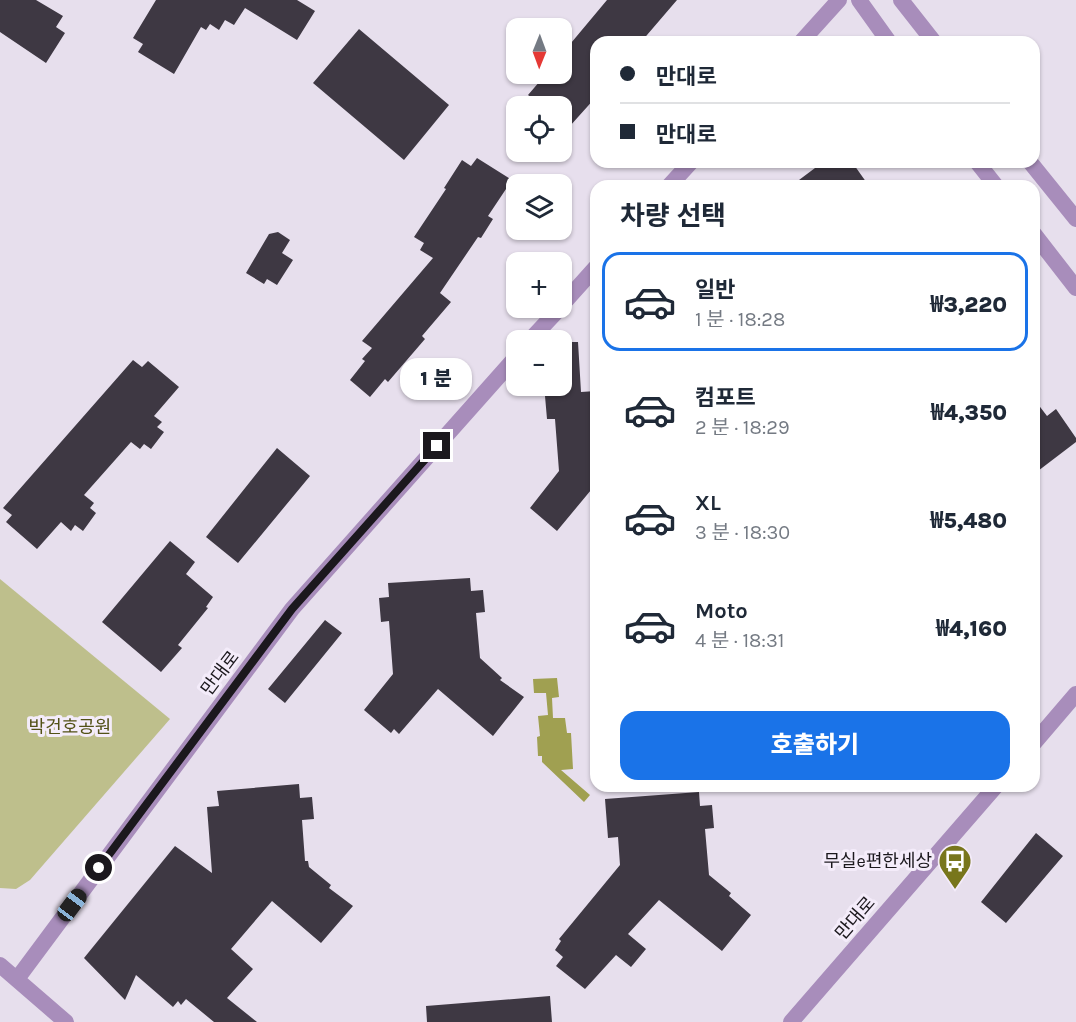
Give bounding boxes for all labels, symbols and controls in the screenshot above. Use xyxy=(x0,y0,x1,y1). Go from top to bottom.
north arrow xyxy=(506,18,572,84)
map controls xyxy=(506,18,572,396)
text: 만대로 xyxy=(656,64,717,90)
button: locate xyxy=(506,96,572,162)
text: 만대로 xyxy=(656,122,717,148)
button: layers xyxy=(506,174,572,240)
text: 차량 선택 xyxy=(620,200,726,232)
button: + xyxy=(506,252,572,318)
icon: car xyxy=(623,275,677,329)
text: 일반 xyxy=(695,277,735,303)
text: ₩3,220 xyxy=(930,292,1007,318)
text: 1 분 · 18:28 xyxy=(695,308,785,331)
button: − xyxy=(506,330,572,396)
callout: 1 분 xyxy=(401,359,473,401)
text: 1 분 xyxy=(420,367,452,390)
icon: car xyxy=(623,383,677,437)
text: 컴포트 xyxy=(695,385,756,411)
text: ₩4,350 xyxy=(931,400,1007,426)
text: 2 분 · 18:29 xyxy=(695,416,790,439)
route end xyxy=(423,432,450,459)
text: XL xyxy=(695,490,721,516)
icon: car xyxy=(623,491,677,545)
text: ₩5,480 xyxy=(930,508,1007,534)
text: 3 분 · 18:30 xyxy=(695,521,790,544)
text: Moto xyxy=(695,598,748,624)
icon: car xyxy=(623,599,677,653)
text: ₩4,160 xyxy=(936,616,1007,642)
text: 4 분 · 18:31 xyxy=(695,629,784,652)
street label: 만대로 xyxy=(196,647,244,699)
button: 호출하기 xyxy=(620,711,1010,780)
park label: 박건호공원 xyxy=(29,716,111,738)
bus stop icon: 무실e편한세상 xyxy=(937,843,973,890)
place label: 무실e편한세상 xyxy=(823,850,932,872)
route start xyxy=(85,854,112,881)
car xyxy=(54,885,90,925)
street label: 만대로 xyxy=(830,892,880,944)

